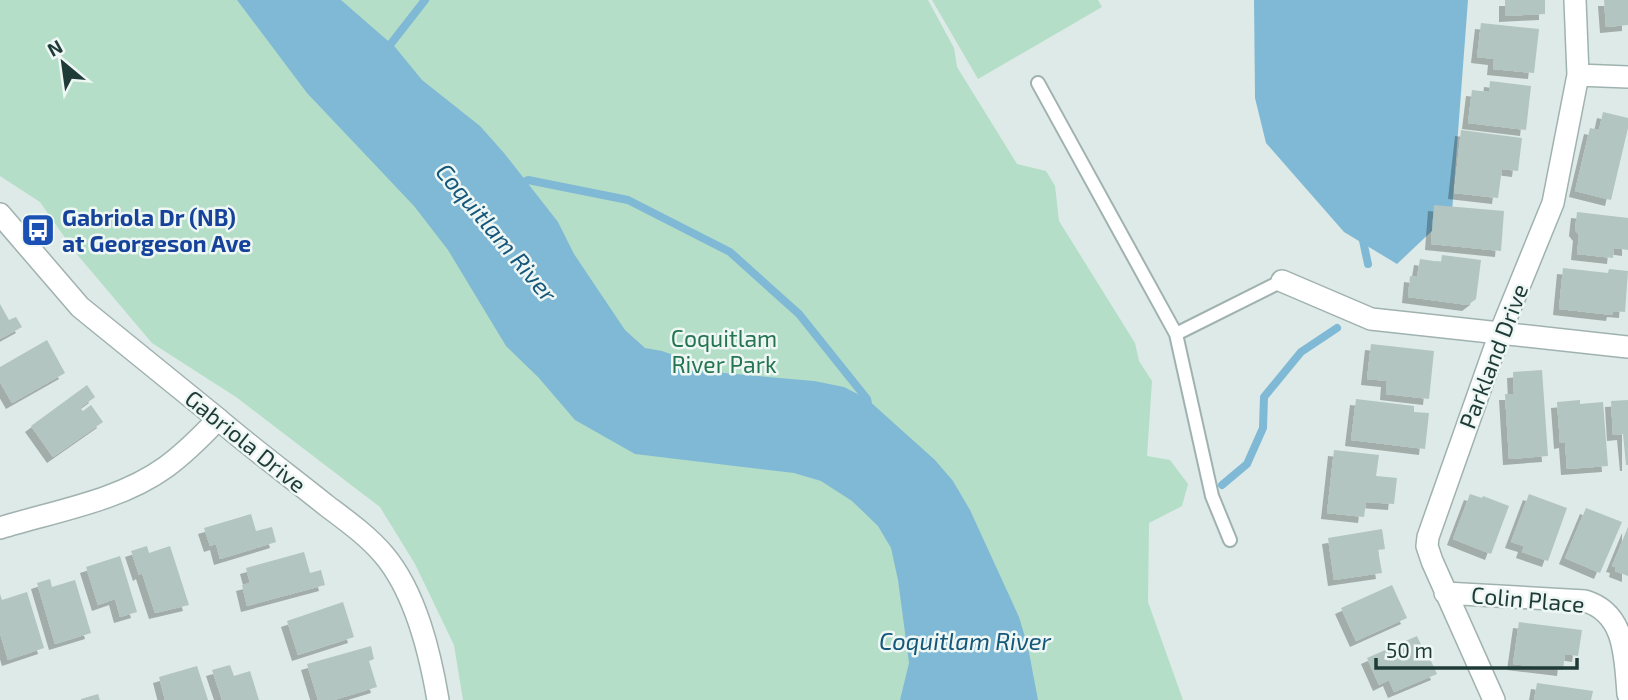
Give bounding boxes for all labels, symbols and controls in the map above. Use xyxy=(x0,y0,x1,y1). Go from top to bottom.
north arrow xyxy=(28,28,98,98)
text: N xyxy=(43,34,66,61)
water label: Coquitlam River xyxy=(431,157,564,308)
place label: Gabriola Dr (NB) at Georgeson Ave xyxy=(62,203,251,257)
bus stop icon: Gabriola Dr (NB) at Georgeson Ave xyxy=(19,211,57,249)
street label: Parkland Drive xyxy=(1453,280,1533,432)
park label: Coquitlam River Park xyxy=(671,324,777,378)
street label: Gabriola Drive xyxy=(180,384,312,498)
street label: Colin Place xyxy=(1470,580,1586,618)
water label: Coquitlam River xyxy=(879,626,1052,655)
scale bar xyxy=(1376,626,1577,670)
text: 50 m xyxy=(1386,637,1433,662)

